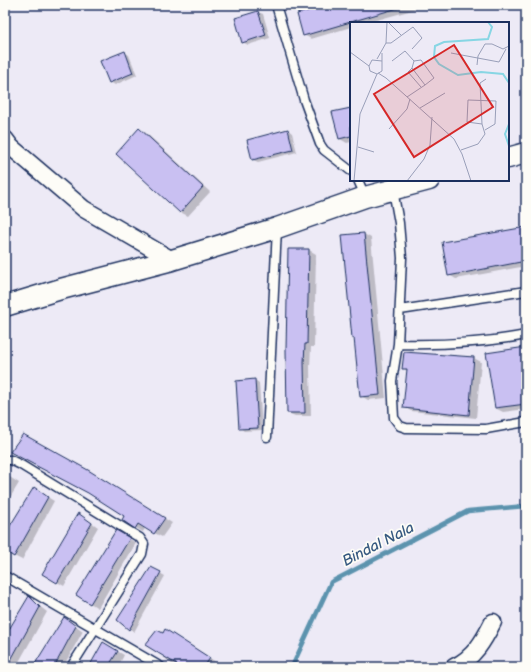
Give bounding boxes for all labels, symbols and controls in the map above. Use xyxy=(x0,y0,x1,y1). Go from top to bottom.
inset map xyxy=(350,22,509,181)
water label: Bindal Nala xyxy=(339,518,417,571)

